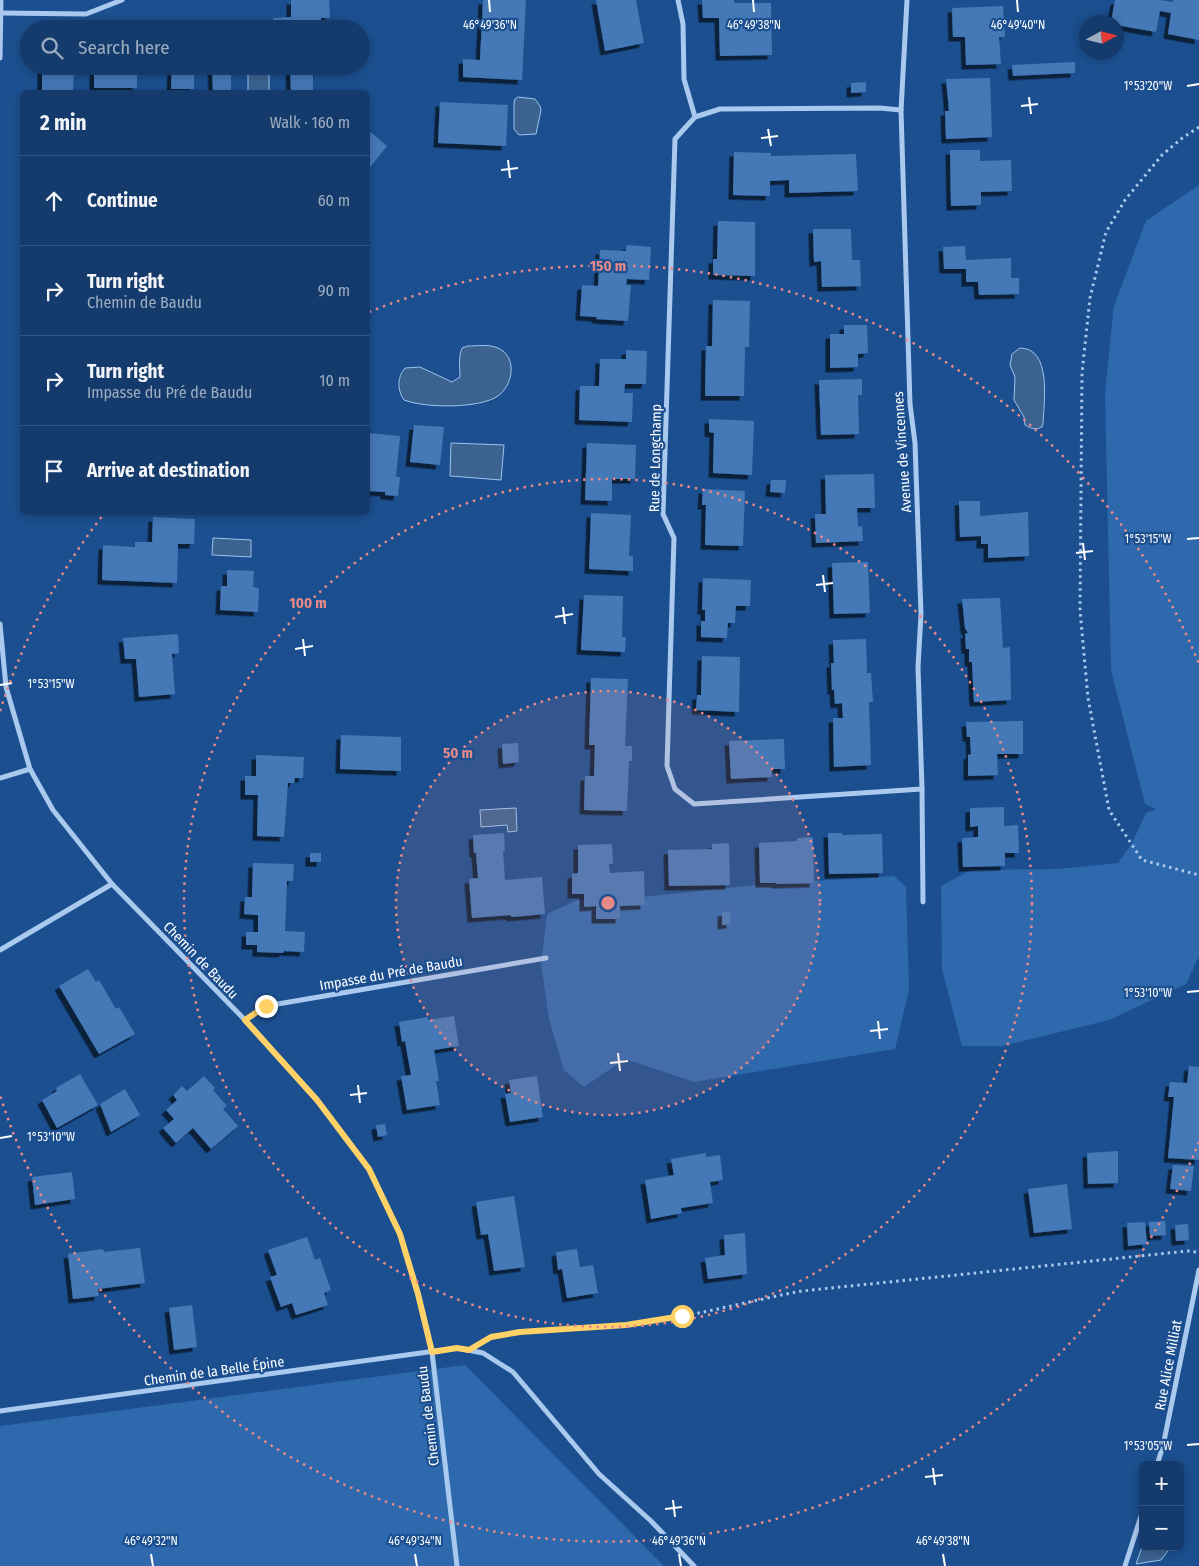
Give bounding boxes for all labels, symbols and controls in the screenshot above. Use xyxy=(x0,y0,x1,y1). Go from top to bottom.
north arrow xyxy=(1079,15,1124,60)
text: 46°49'36"N xyxy=(463,18,517,32)
text: 46°49'38"N xyxy=(727,18,781,32)
text: 46°49'40"N xyxy=(991,18,1045,32)
search box xyxy=(20,20,370,75)
icon: search xyxy=(38,34,66,62)
text: Search here xyxy=(78,36,170,59)
text: 1°53'20"W xyxy=(1124,79,1172,93)
text: 2 min xyxy=(40,110,87,136)
text: Walk · 160 m xyxy=(270,113,350,132)
icon: ahead xyxy=(40,187,68,215)
text: Continue xyxy=(87,189,158,212)
text: 60 m xyxy=(318,191,350,210)
text: 150 m xyxy=(590,257,626,275)
text: Turn right xyxy=(87,270,164,293)
icon: right xyxy=(40,277,68,305)
text: 90 m xyxy=(318,281,350,300)
text: Chemin de Baudu xyxy=(87,293,202,312)
text: Turn right xyxy=(87,360,164,383)
icon: right xyxy=(40,367,68,395)
text: 10 m xyxy=(319,371,350,390)
text: Impasse du Pré de Baudu xyxy=(87,383,252,402)
street label: Avenue de Vincennes xyxy=(890,391,915,513)
street label: Rue de Longchamp xyxy=(646,404,665,512)
icon: arrive xyxy=(40,457,68,485)
text: Arrive at destination xyxy=(87,459,250,482)
text: 1°53'15"W xyxy=(1125,532,1171,546)
text: 100 m xyxy=(289,594,327,612)
text: 1°53'15"W xyxy=(28,677,74,691)
text: 50 m xyxy=(443,744,473,762)
centre of rings xyxy=(599,894,617,912)
street label: Chemin de Baudu xyxy=(160,918,242,1002)
street label: Impasse du Pré de Baudu xyxy=(318,953,464,994)
text: 1°53'10"W xyxy=(1124,986,1172,1000)
route end xyxy=(255,995,278,1018)
text: 1°53'10"W xyxy=(27,1130,75,1144)
route start xyxy=(671,1305,694,1328)
street label: Rue Alice Milliat xyxy=(1151,1318,1186,1412)
street label: Chemin de la Belle Épine xyxy=(143,1352,285,1390)
street label: Chemin de Baudu xyxy=(414,1365,443,1467)
text: 1°53'05"W xyxy=(1124,1439,1172,1453)
map controls xyxy=(1139,1461,1184,1551)
button: + xyxy=(1139,1461,1184,1506)
button: − xyxy=(1139,1506,1184,1551)
text: 46°49'32"N xyxy=(124,1534,178,1548)
text: 46°49'34"N xyxy=(388,1534,442,1548)
text: 46°49'36"N xyxy=(652,1534,706,1548)
text: 46°49'38"N xyxy=(916,1534,970,1548)

